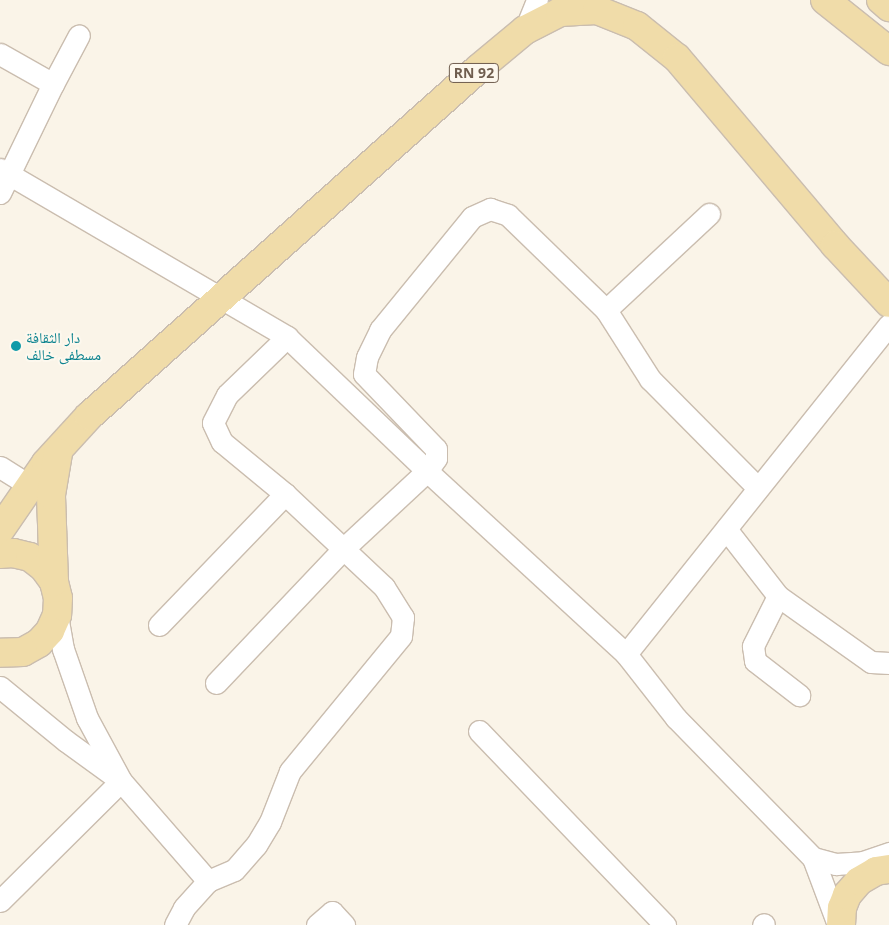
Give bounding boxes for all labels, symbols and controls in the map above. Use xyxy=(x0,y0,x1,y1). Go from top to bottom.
road number: RN 92 xyxy=(448,62,500,84)
place label: دار الثقافة مسطفى خالف xyxy=(26,328,101,363)
marker: دار الثقافة مسطفى خالف xyxy=(10,340,22,352)

